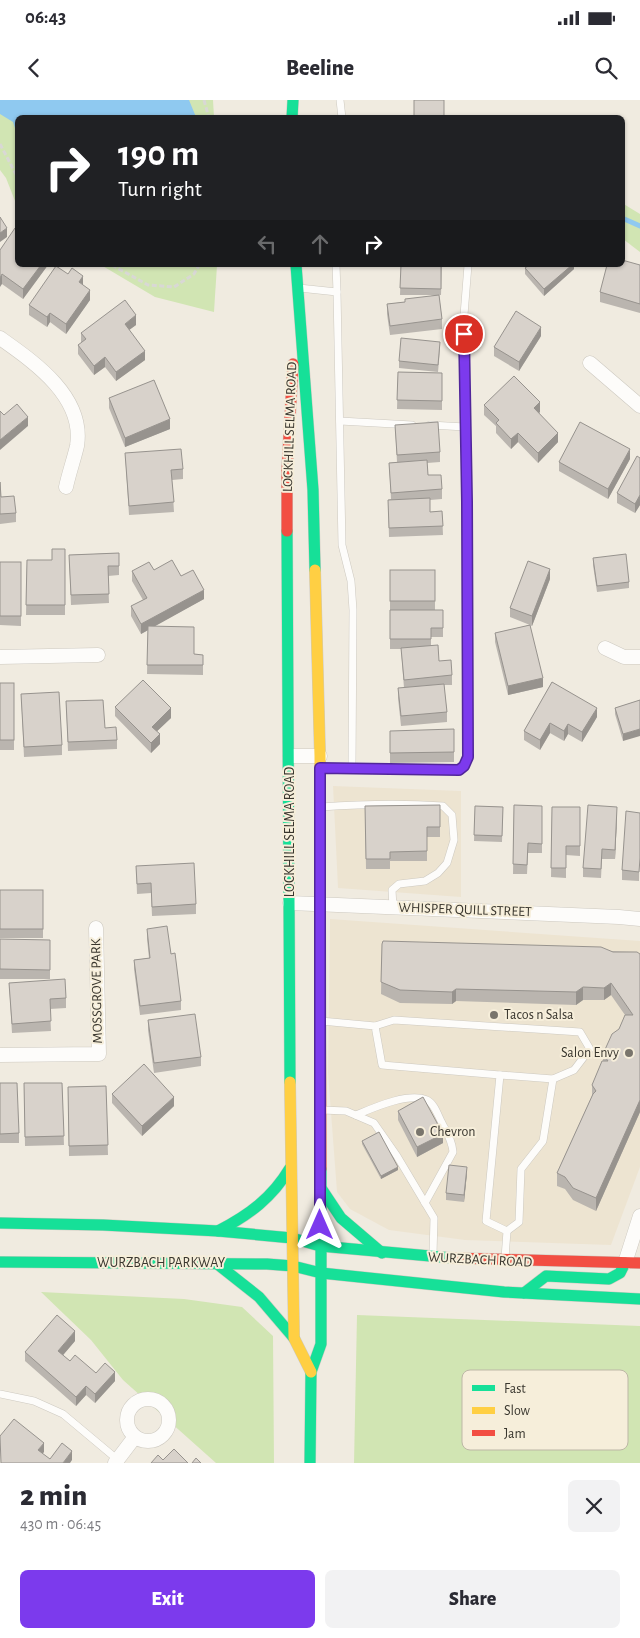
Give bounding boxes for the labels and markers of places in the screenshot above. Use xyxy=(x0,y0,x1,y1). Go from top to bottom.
pin xyxy=(443,313,485,355)
place label: Tacos n Salsa xyxy=(504,1008,574,1022)
marker: Tacos n Salsa xyxy=(488,1009,500,1021)
place label: Salon Envy xyxy=(561,1046,619,1060)
marker: Salon Envy xyxy=(623,1047,635,1059)
place label: Chevron xyxy=(430,1125,475,1139)
marker: Chevron xyxy=(414,1126,426,1138)

